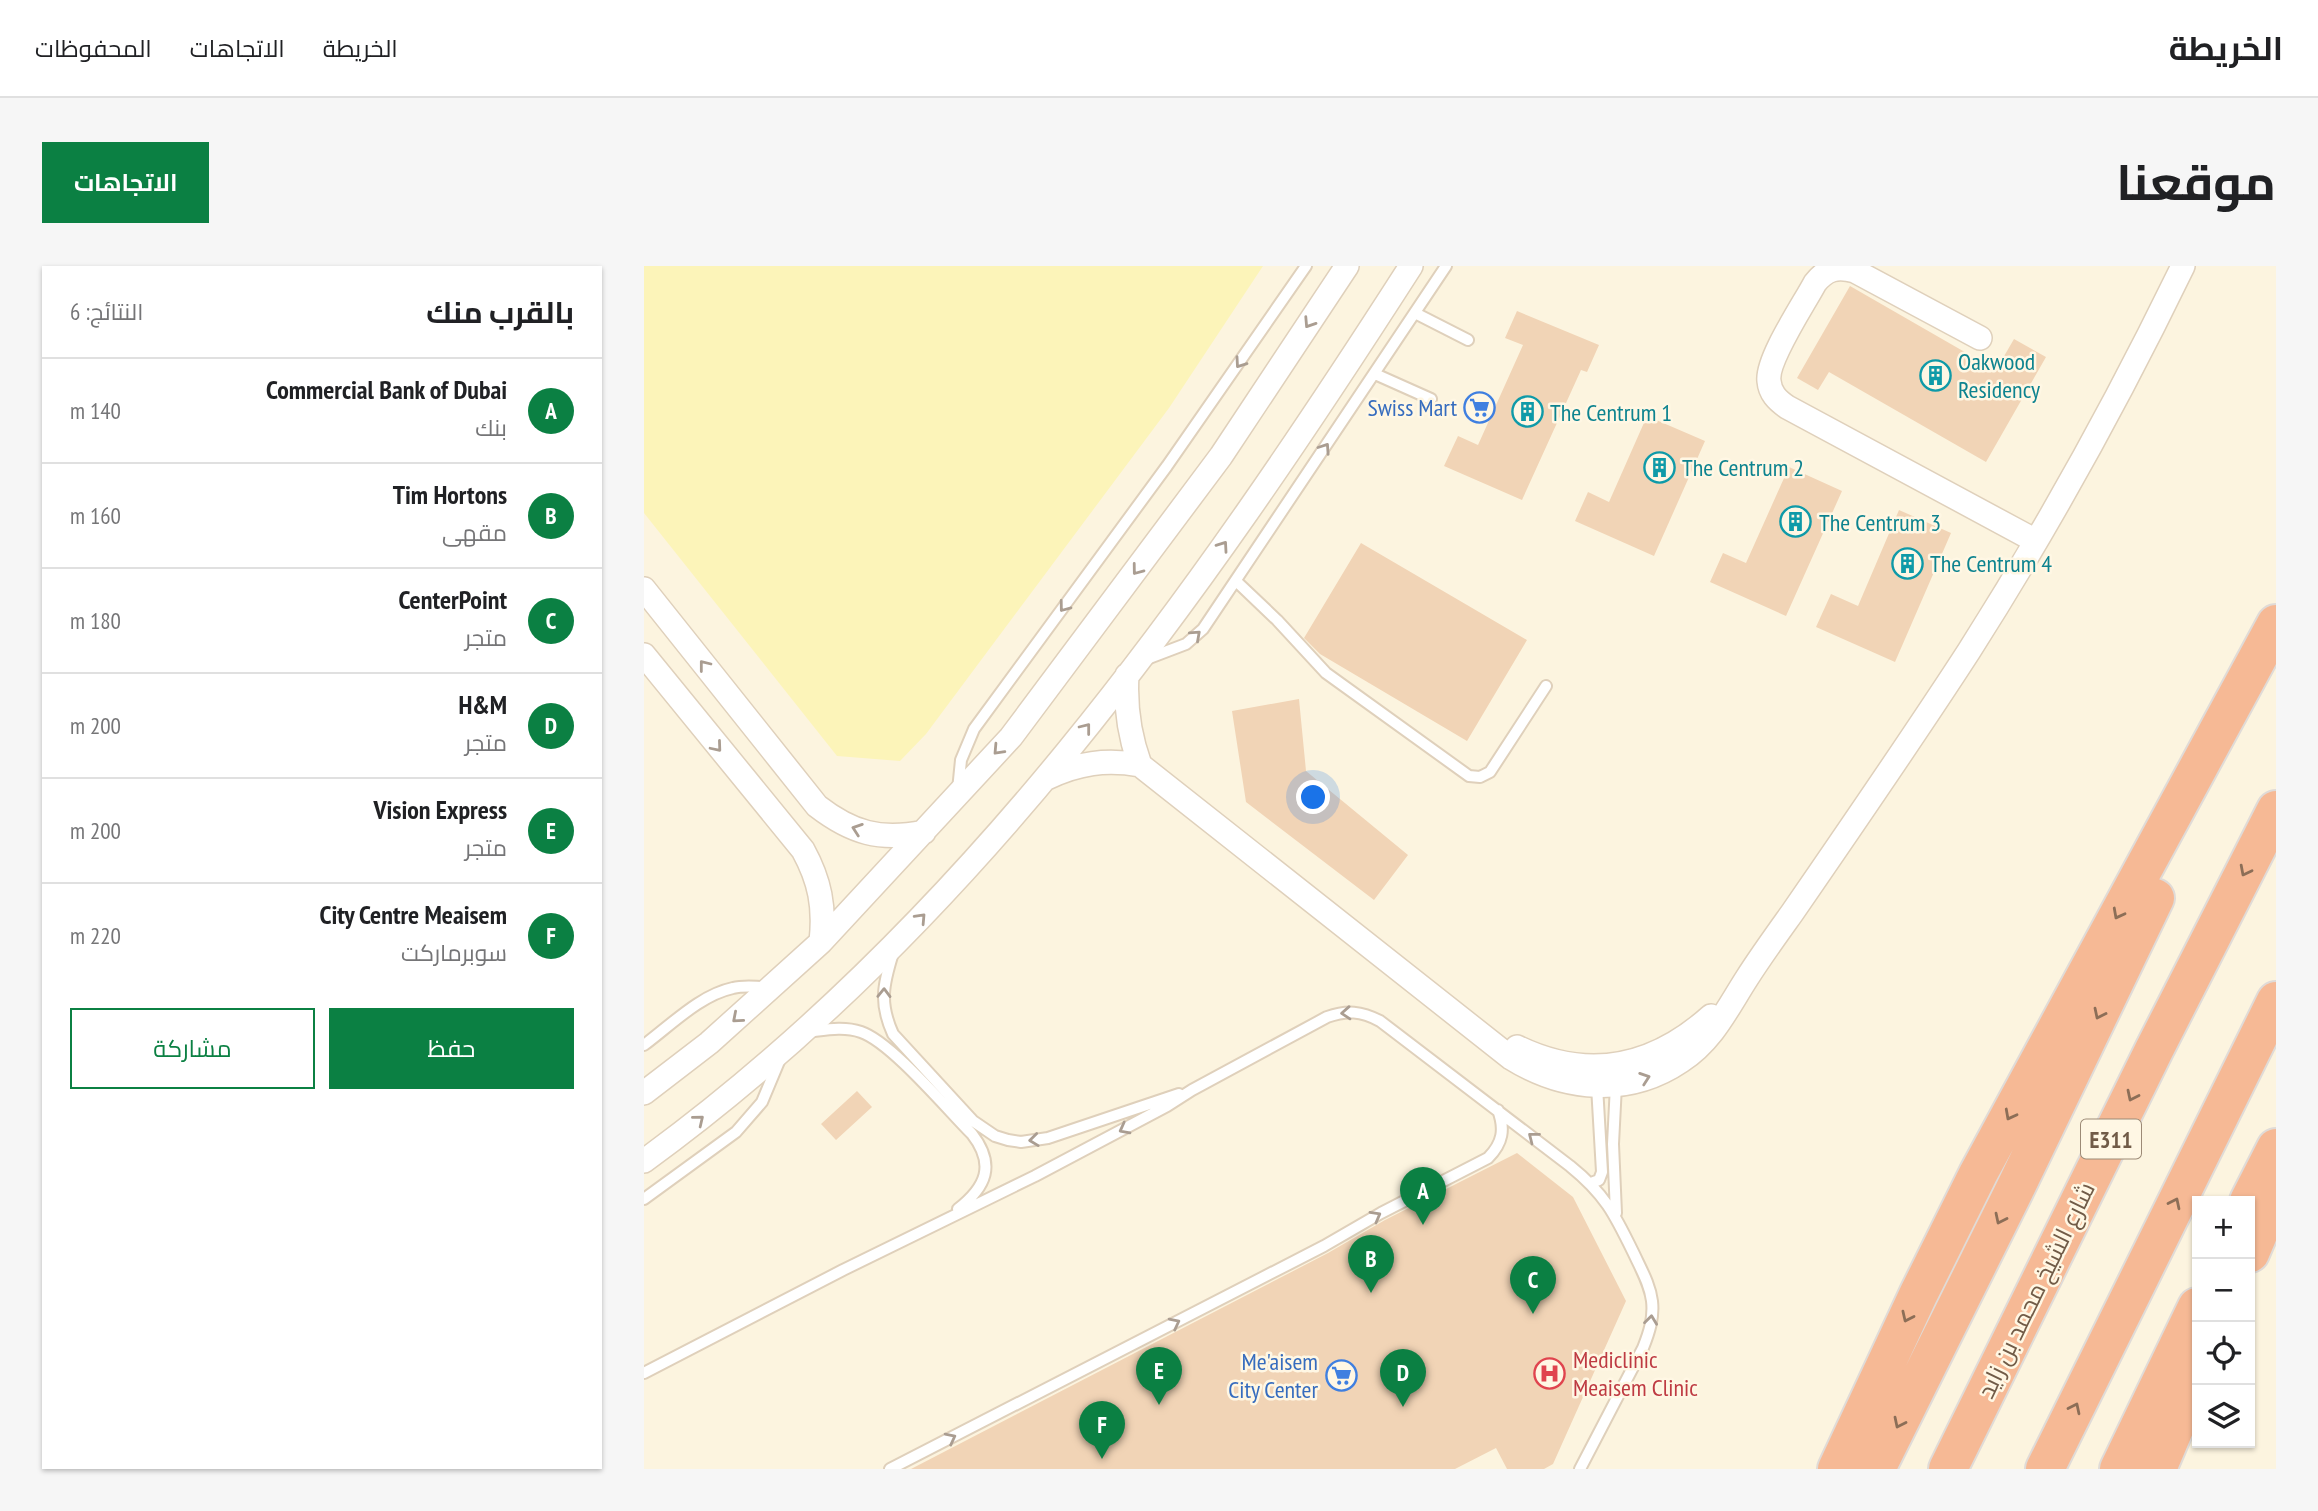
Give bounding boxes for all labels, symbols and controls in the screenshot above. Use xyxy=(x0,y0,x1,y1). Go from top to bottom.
text: الخريطة xyxy=(2169,26,2283,69)
text: المحفوظات xyxy=(35,33,152,64)
text: الاتجاهات xyxy=(190,33,285,64)
text: الخريطة xyxy=(323,33,398,64)
button: الاتجاهات xyxy=(42,142,209,223)
text: موقعنا xyxy=(2116,150,2276,214)
text: بالقرب منك xyxy=(426,292,574,331)
text: النتائج: 6 xyxy=(70,297,143,326)
one-way arrow xyxy=(1305,316,1318,329)
place label: Oakwood Residency xyxy=(1958,346,2040,405)
one-way arrow xyxy=(1236,355,1248,368)
building icon: Oakwood Residency xyxy=(1918,358,1952,392)
text: Commercial Bank of Dubai xyxy=(266,373,507,406)
supermarket icon: Swiss Mart xyxy=(1463,390,1497,424)
place label: Swiss Mart xyxy=(1367,392,1457,423)
building icon: The Centrum 1 xyxy=(1510,395,1544,429)
text: 140 m xyxy=(70,396,121,425)
text: A xyxy=(545,396,557,425)
place label: The Centrum 1 xyxy=(1550,397,1672,428)
text: بنك xyxy=(475,413,507,442)
one-way arrow xyxy=(1317,443,1329,456)
building icon: The Centrum 2 xyxy=(1642,450,1676,484)
place label: The Centrum 2 xyxy=(1682,452,1804,483)
text: Tim Hortons xyxy=(393,478,507,511)
text: 160 m xyxy=(70,501,121,530)
text: B xyxy=(545,501,557,530)
building icon: The Centrum 3 xyxy=(1779,505,1813,539)
place label: The Centrum 3 xyxy=(1819,507,1941,538)
text: مقهى xyxy=(442,518,507,547)
one-way arrow xyxy=(1215,541,1227,554)
building icon: The Centrum 4 xyxy=(1890,546,1924,580)
place label: The Centrum 4 xyxy=(1930,548,2052,579)
one-way arrow xyxy=(1133,562,1146,575)
text: CenterPoint xyxy=(398,583,507,616)
one-way arrow xyxy=(1060,599,1072,612)
text: 180 m xyxy=(70,606,121,635)
text: C xyxy=(546,606,556,635)
text: متجر xyxy=(465,623,507,652)
one-way arrow xyxy=(1188,631,1201,643)
one-way arrow xyxy=(700,661,713,673)
text: H&M xyxy=(458,688,507,721)
text: 200 m xyxy=(70,711,121,740)
text: D xyxy=(545,711,557,740)
one-way arrow xyxy=(1077,723,1090,735)
text: متجر xyxy=(465,728,507,757)
one-way arrow xyxy=(709,738,721,751)
one-way arrow xyxy=(994,742,1007,755)
your location xyxy=(1296,780,1330,814)
text: Vision Express xyxy=(373,793,507,826)
text: 200 m xyxy=(70,816,121,845)
text: E xyxy=(546,816,556,845)
one-way arrow xyxy=(852,823,864,837)
text: متجر xyxy=(465,833,507,862)
one-way arrow xyxy=(2240,864,2254,876)
text: City Centre Meaisem xyxy=(320,898,507,931)
one-way arrow xyxy=(2113,907,2126,920)
one-way arrow xyxy=(913,914,926,927)
text: 220 m xyxy=(70,921,121,950)
text: F xyxy=(546,921,556,950)
text: سوبرماركت xyxy=(401,938,507,967)
one-way arrow xyxy=(877,987,892,998)
one-way arrow xyxy=(1340,1005,1351,1020)
one-way arrow xyxy=(2093,1007,2107,1019)
button: مشاركة xyxy=(70,1008,315,1089)
button: حفظ xyxy=(329,1008,574,1089)
one-way arrow xyxy=(732,1010,745,1022)
one-way arrow xyxy=(1638,1072,1651,1086)
one-way arrow xyxy=(2126,1089,2140,1101)
one-way arrow xyxy=(2005,1107,2018,1120)
one-way arrow xyxy=(691,1116,703,1129)
road number: E311 xyxy=(2081,1119,2141,1158)
one-way arrow xyxy=(1119,1121,1131,1134)
one-way arrow xyxy=(1028,1133,1040,1148)
one-way arrow xyxy=(1528,1133,1541,1145)
pin: A xyxy=(1400,1167,1446,1225)
street label: شارع الشيخ محمد بن زايد xyxy=(1970,1177,2103,1404)
map controls xyxy=(2192,1196,2255,1448)
button: + xyxy=(2192,1196,2255,1259)
one-way arrow xyxy=(2166,1198,2180,1210)
one-way arrow xyxy=(1369,1211,1382,1225)
one-way arrow xyxy=(1995,1212,2009,1224)
pin: B xyxy=(1348,1235,1394,1293)
pin: C xyxy=(1510,1256,1556,1314)
button: − xyxy=(2192,1259,2255,1322)
one-way arrow xyxy=(1901,1310,1915,1323)
one-way arrow xyxy=(1643,1314,1658,1325)
one-way arrow xyxy=(1168,1317,1180,1331)
button: locate xyxy=(2192,1322,2255,1385)
place label: Mediclinic Meaisem Clinic xyxy=(1573,1344,1698,1403)
place label: Me'aisem City Center xyxy=(1228,1346,1318,1405)
pin: E xyxy=(1136,1347,1182,1405)
pin: D xyxy=(1380,1349,1426,1407)
hospital icon: Mediclinic Meaisem Clinic xyxy=(1533,1356,1567,1390)
supermarket icon: Me'aisem City Center xyxy=(1324,1358,1358,1392)
button: layers xyxy=(2192,1385,2255,1448)
pin: F xyxy=(1079,1401,1125,1459)
one-way arrow xyxy=(2066,1403,2080,1415)
one-way arrow xyxy=(1894,1416,1908,1428)
one-way arrow xyxy=(944,1432,956,1446)

